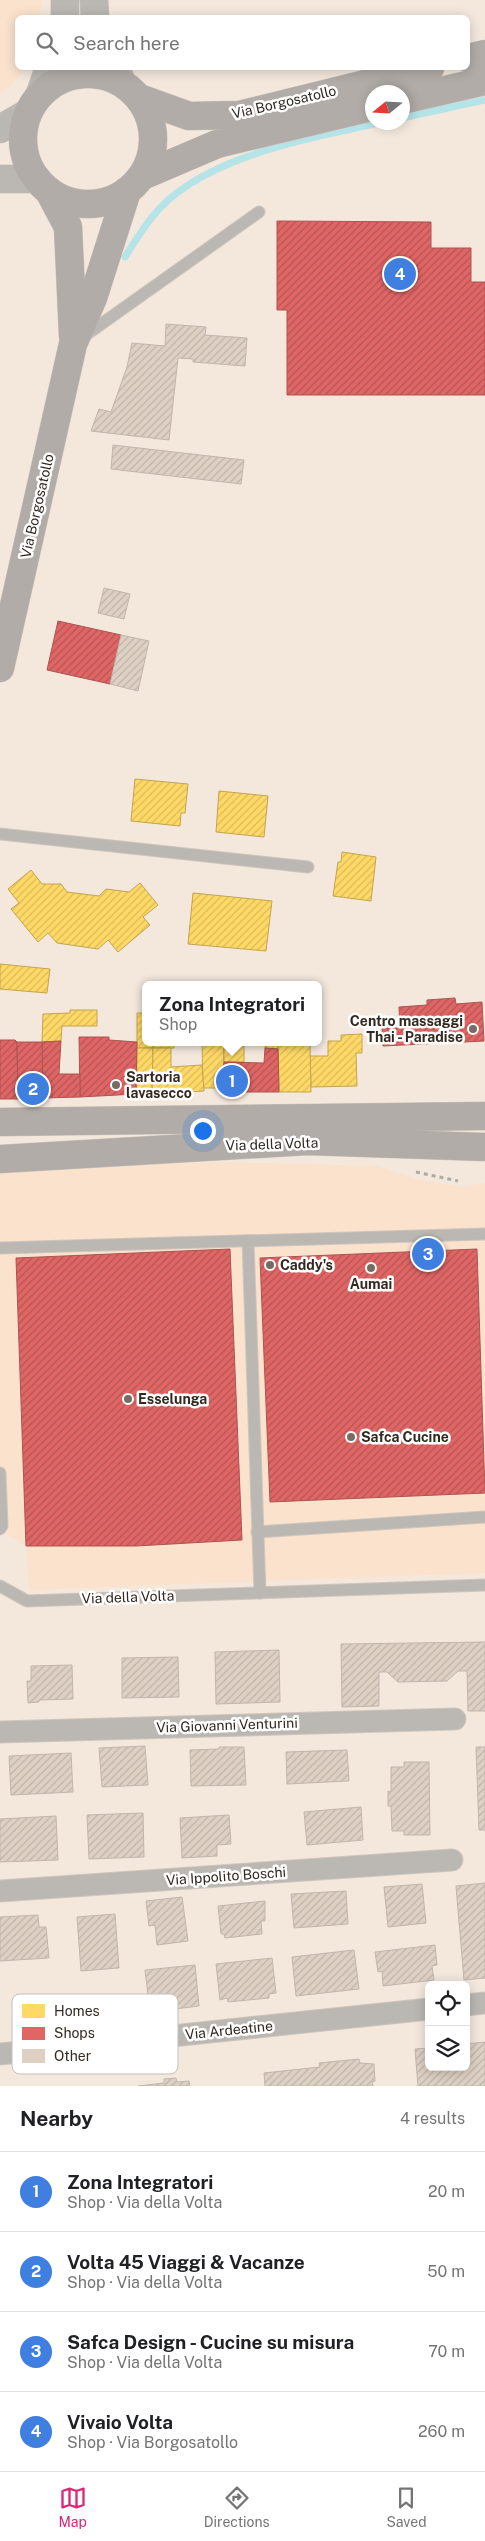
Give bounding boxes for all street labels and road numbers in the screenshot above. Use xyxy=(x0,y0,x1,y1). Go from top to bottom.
street label: Via Borgosatollo xyxy=(230,82,338,122)
street label: Via Borgosatollo xyxy=(17,452,57,560)
street label: Via della Volta xyxy=(225,1134,319,1154)
street label: Via della Volta xyxy=(81,1587,175,1607)
street label: Via Giovanni Venturini xyxy=(156,1715,298,1735)
street label: Via Ippolito Boschi xyxy=(166,1864,286,1888)
street label: Via Ardeatine xyxy=(184,2017,274,2043)

